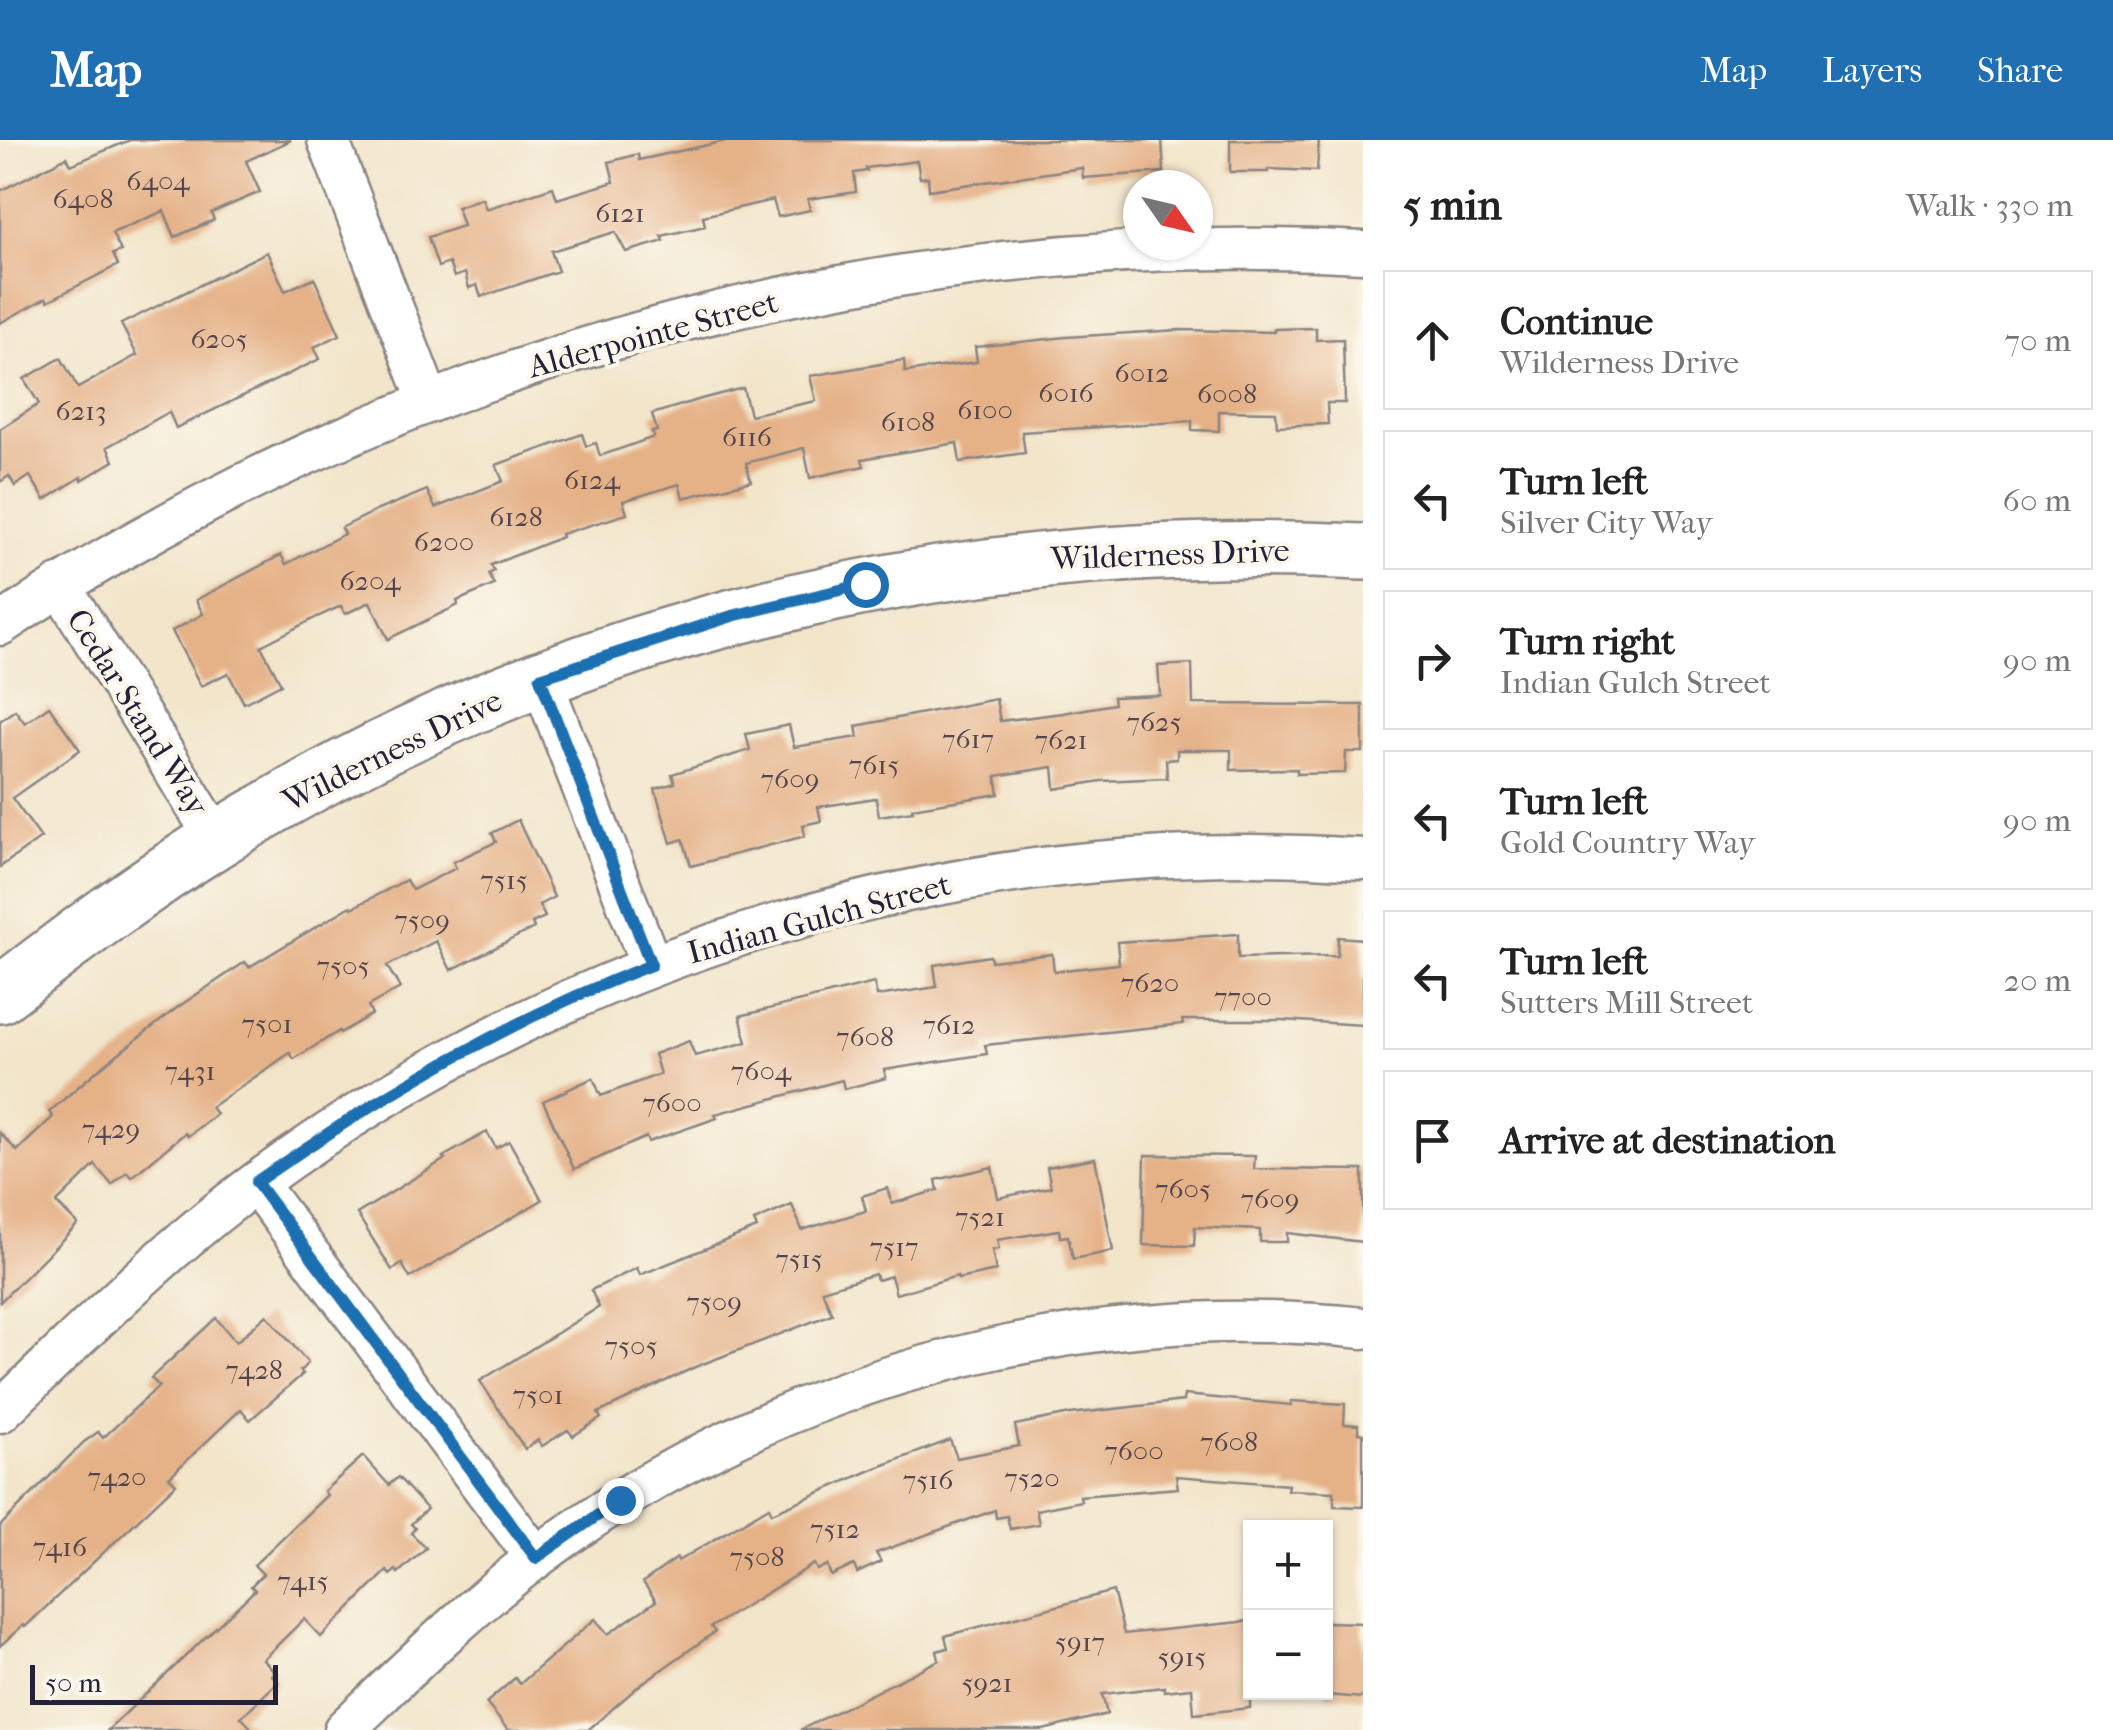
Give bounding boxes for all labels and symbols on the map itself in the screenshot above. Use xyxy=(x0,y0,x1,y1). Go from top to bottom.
house number: 6404 xyxy=(126,164,191,197)
north arrow xyxy=(1123,170,1213,260)
house number: 6408 xyxy=(52,182,114,215)
house number: 6121 xyxy=(595,196,645,229)
street label: Alderpointe Street xyxy=(522,283,783,386)
house number: 6205 xyxy=(190,322,248,355)
house number: 6012 xyxy=(1115,356,1169,389)
house number: 6016 xyxy=(1038,376,1095,409)
house number: 6008 xyxy=(1197,377,1257,410)
house number: 6100 xyxy=(957,393,1013,426)
house number: 6213 xyxy=(55,394,107,427)
house number: 6108 xyxy=(881,405,935,438)
house number: 6116 xyxy=(722,420,773,453)
house number: 6124 xyxy=(564,463,621,496)
house number: 6128 xyxy=(489,500,543,533)
house number: 6200 xyxy=(414,525,474,558)
street label: Wilderness Drive xyxy=(1049,532,1290,577)
route start xyxy=(843,562,889,608)
house number: 6204 xyxy=(339,564,402,597)
street label: Cedar Stand Way xyxy=(59,602,216,823)
street label: Wilderness Drive xyxy=(276,681,508,820)
house number: 7625 xyxy=(1126,705,1182,738)
house number: 7617 xyxy=(942,722,994,755)
house number: 7621 xyxy=(1034,723,1088,756)
house number: 7615 xyxy=(849,748,899,781)
house number: 7609 xyxy=(761,762,819,795)
house number: 7515 xyxy=(480,863,528,896)
street label: Indian Gulch Street xyxy=(684,865,955,971)
house number: 7509 xyxy=(394,903,450,936)
house number: 7505 xyxy=(316,949,370,982)
house number: 7620 xyxy=(1121,966,1179,999)
house number: 7700 xyxy=(1214,980,1272,1013)
house number: 7501 xyxy=(242,1007,292,1040)
house number: 7612 xyxy=(923,1008,975,1041)
house number: 7608 xyxy=(836,1020,894,1053)
house number: 7431 xyxy=(165,1054,215,1087)
house number: 7604 xyxy=(731,1054,793,1087)
house number: 7600 xyxy=(642,1086,702,1119)
house number: 7429 xyxy=(82,1112,140,1145)
house number: 7605 xyxy=(1155,1172,1211,1205)
house number: 7609 xyxy=(1241,1182,1299,1215)
house number: 7521 xyxy=(955,1200,1005,1233)
house number: 7517 xyxy=(869,1230,919,1263)
house number: 7515 xyxy=(775,1242,823,1275)
house number: 7509 xyxy=(686,1285,742,1318)
house number: 7505 xyxy=(604,1329,658,1362)
house number: 7428 xyxy=(225,1353,283,1386)
house number: 7501 xyxy=(513,1378,563,1411)
house number: 7608 xyxy=(1200,1425,1258,1458)
house number: 7600 xyxy=(1104,1434,1164,1467)
house number: 7420 xyxy=(87,1460,147,1493)
house number: 7520 xyxy=(1004,1461,1060,1494)
house number: 7516 xyxy=(903,1463,954,1496)
route end xyxy=(598,1478,644,1524)
house number: 7512 xyxy=(810,1512,860,1545)
house number: 7416 xyxy=(33,1530,88,1563)
house number: 7508 xyxy=(729,1540,785,1573)
house number: 7415 xyxy=(277,1564,329,1597)
house number: 5917 xyxy=(1055,1625,1105,1658)
house number: 5915 xyxy=(1158,1640,1206,1673)
scale bar xyxy=(30,1660,278,1704)
house number: 5921 xyxy=(961,1666,1013,1699)

